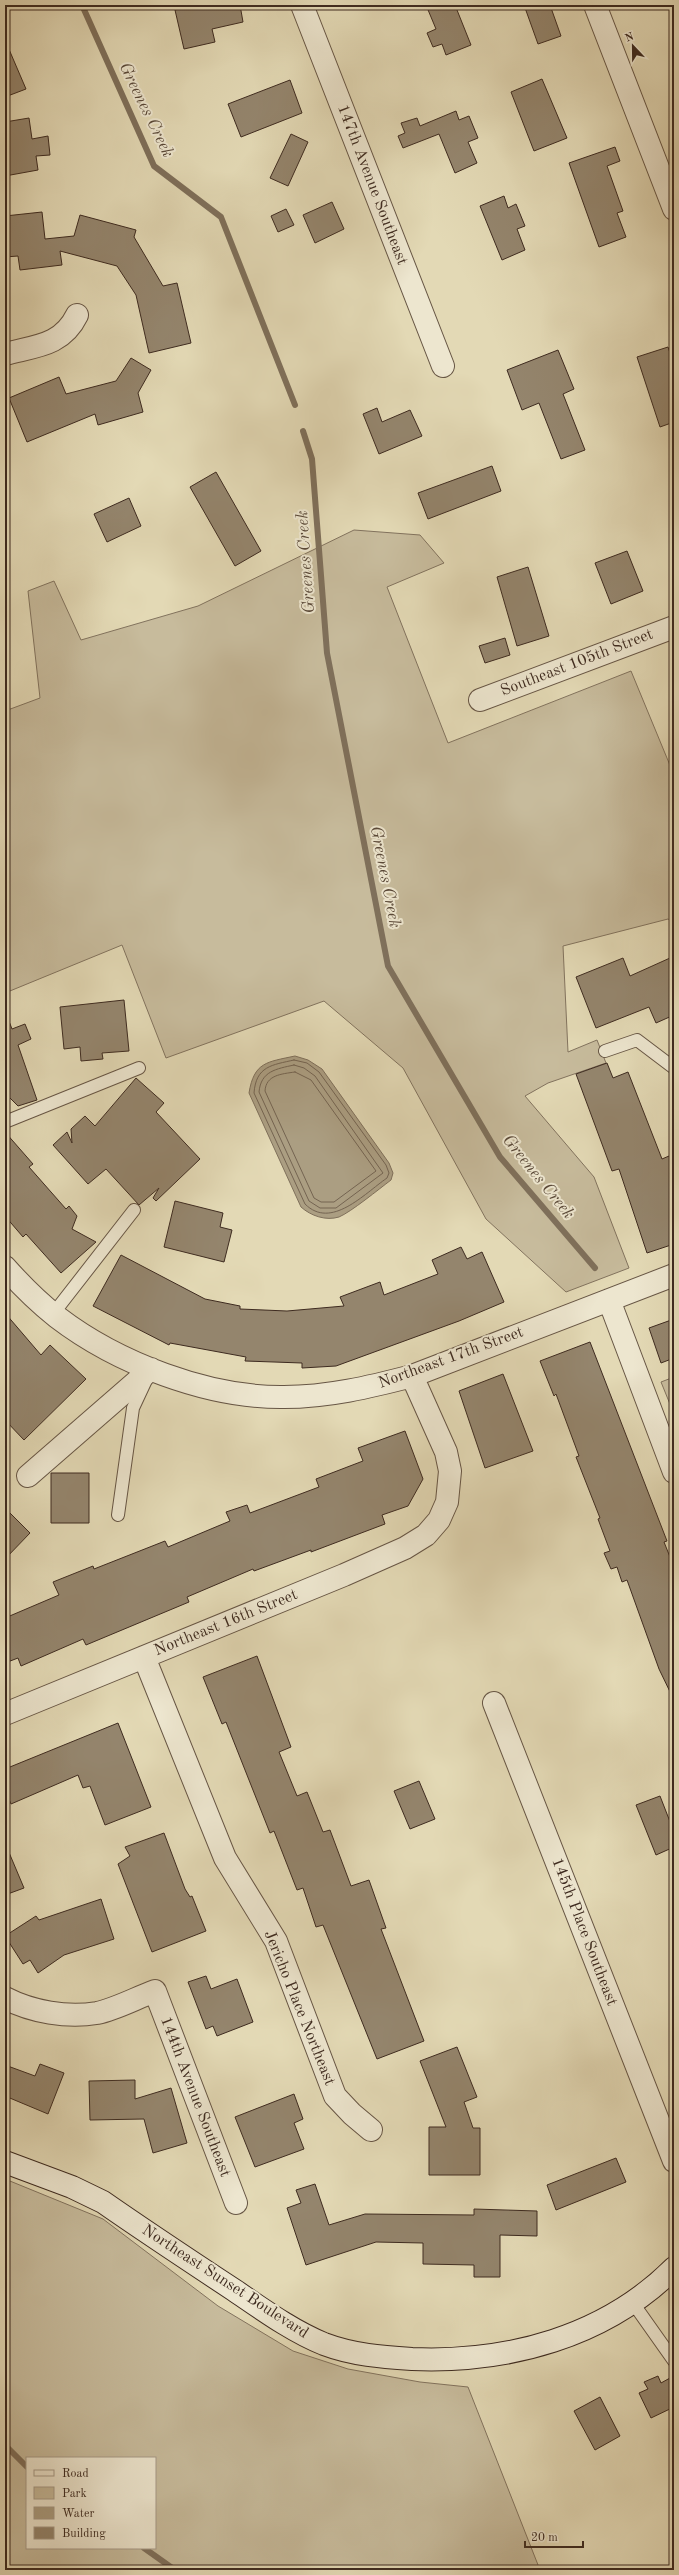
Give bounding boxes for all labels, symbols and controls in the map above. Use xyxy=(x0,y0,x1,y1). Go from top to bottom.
north arrow xyxy=(613,26,653,66)
text: N xyxy=(624,31,636,45)
water label: Greenes Creek xyxy=(116,60,176,160)
street label: 147th Avenue Southeast xyxy=(334,103,410,268)
water label: Greenes Creek xyxy=(294,510,318,614)
street label: Southeast 105th Street xyxy=(498,626,656,700)
water label: Greenes Creek xyxy=(367,825,403,929)
water label: Greenes Creek xyxy=(499,1131,577,1223)
street label: Northeast 17th Street xyxy=(376,1324,526,1392)
street label: Northeast 16th Street xyxy=(152,1587,300,1659)
street label: 145th Place Southeast xyxy=(548,1856,620,2009)
street label: Jericho Place Northeast xyxy=(261,1928,338,2088)
street label: 144th Avenue Southeast xyxy=(157,2015,233,2180)
street label: Northeast Sunset Boulevard xyxy=(139,2222,311,2342)
legend xyxy=(26,2457,156,2549)
text: Road xyxy=(62,2468,89,2480)
text: Park xyxy=(62,2488,87,2500)
text: Water xyxy=(62,2508,95,2520)
scale bar xyxy=(525,2523,583,2549)
text: Building xyxy=(62,2528,106,2540)
text: 20 m xyxy=(531,2532,558,2544)

